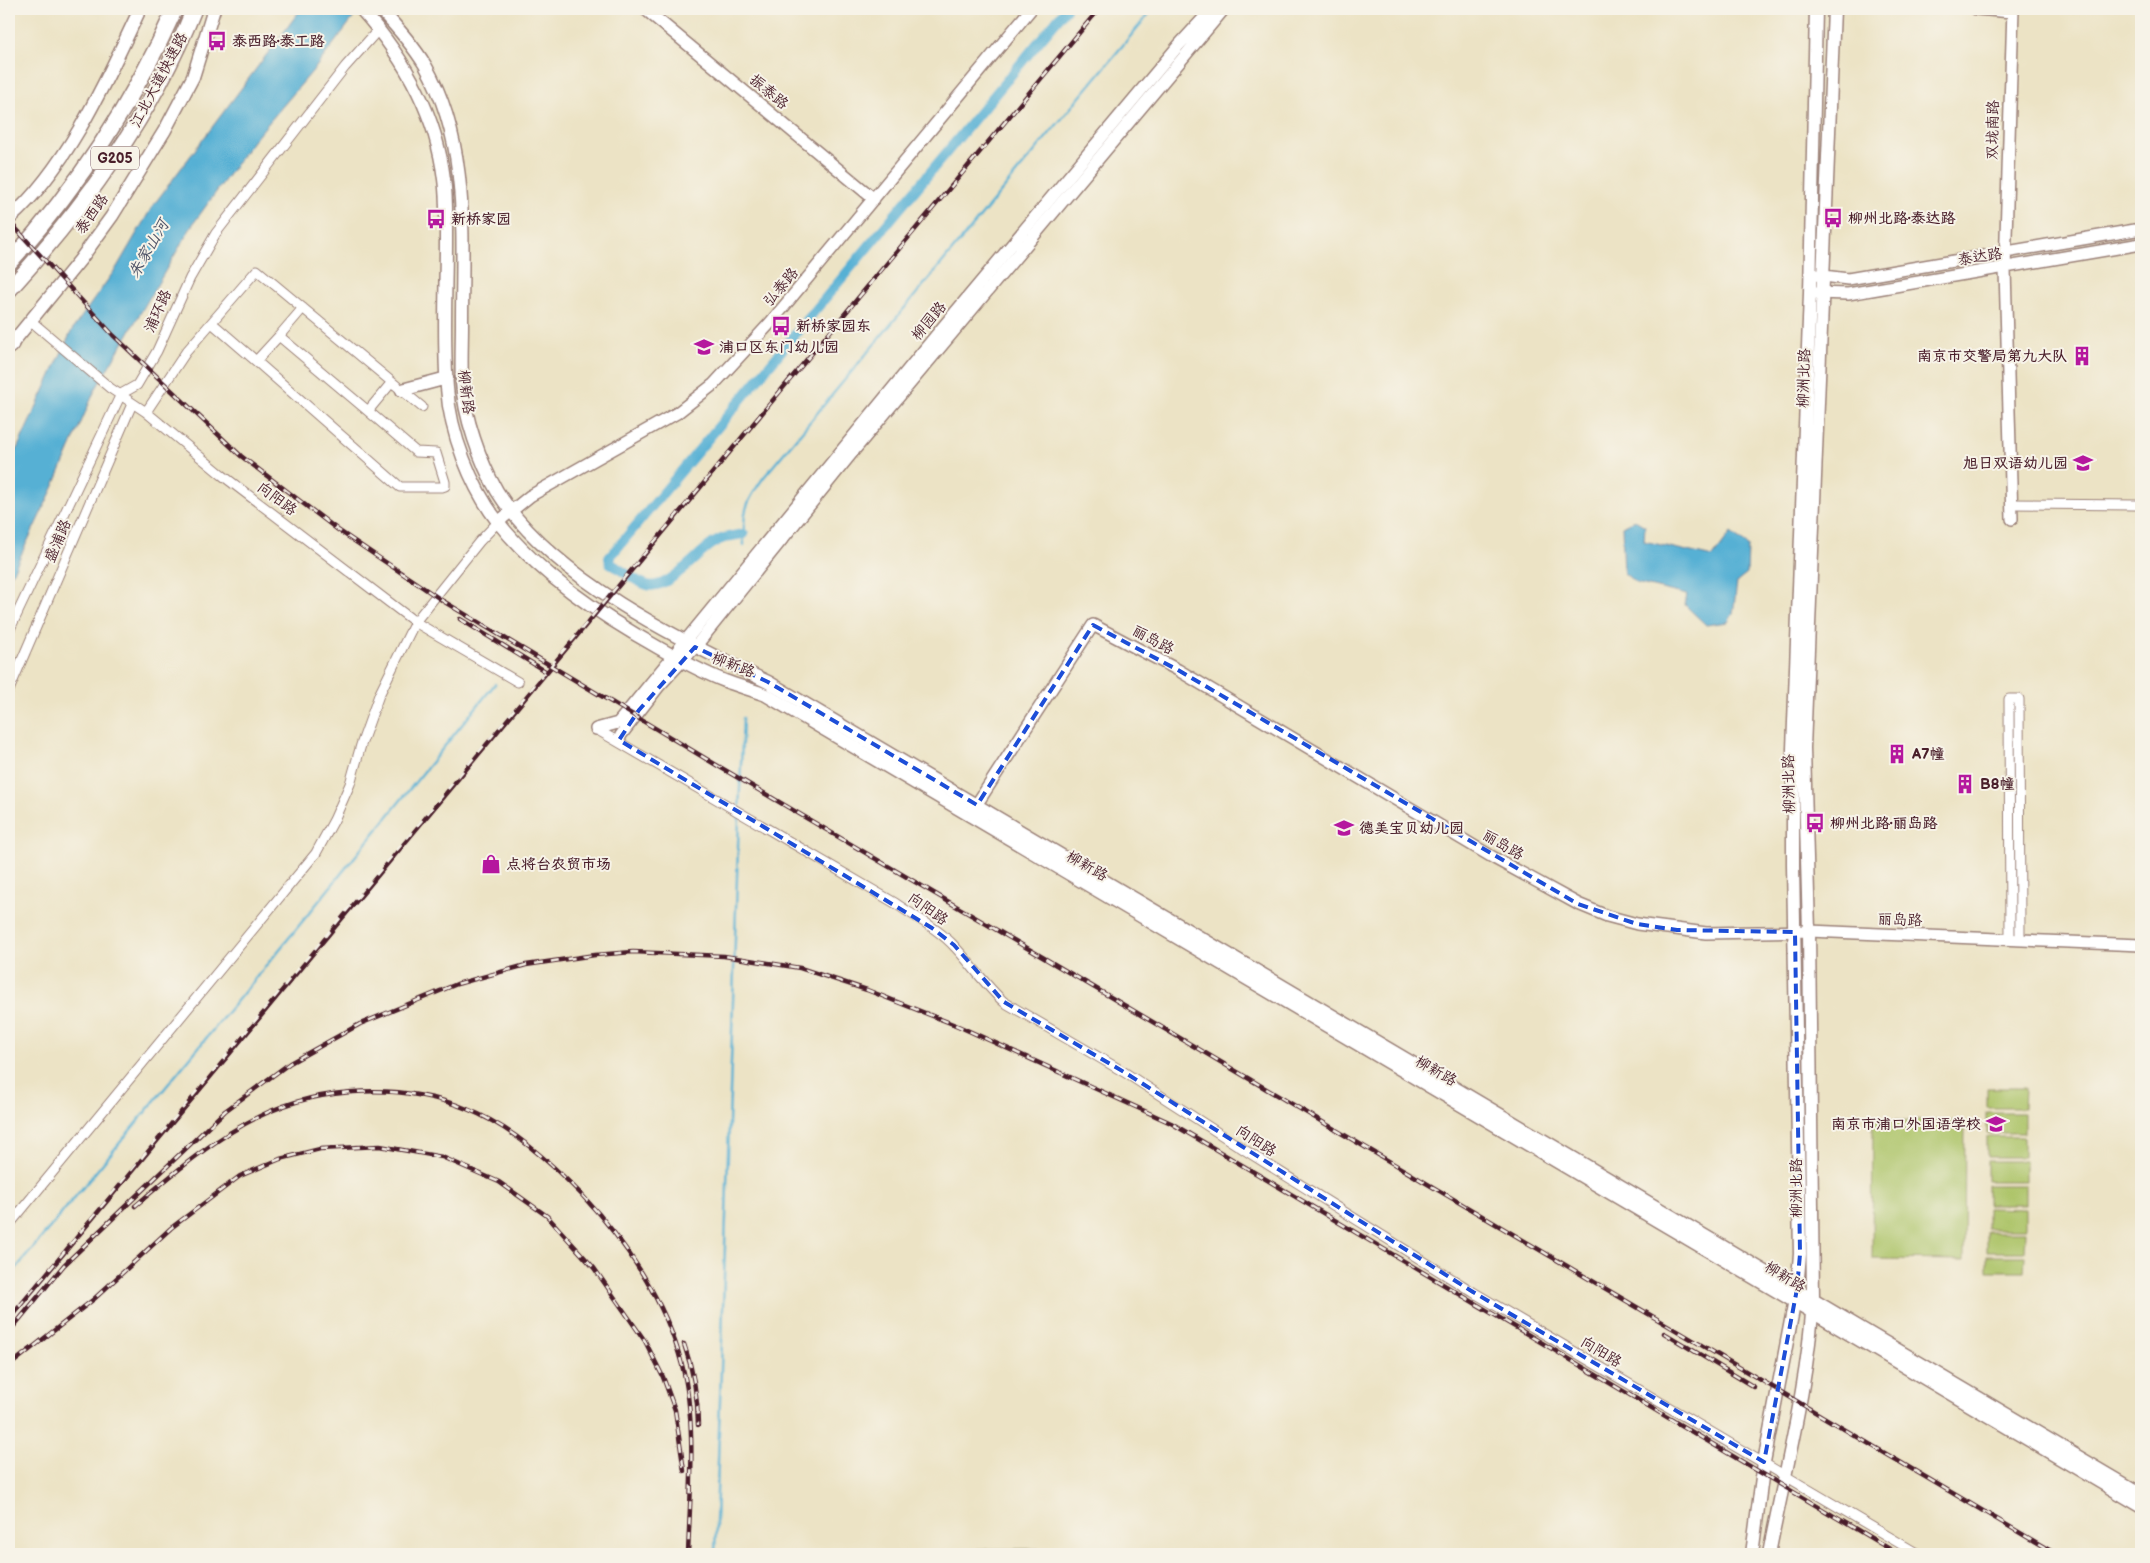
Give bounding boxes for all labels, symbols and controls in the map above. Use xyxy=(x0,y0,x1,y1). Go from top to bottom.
street label: 江北大道快速路 xyxy=(126,29,192,131)
bus stop icon: 泰西路·泰工路 xyxy=(206,30,228,52)
place label: 泰西路·泰工路 xyxy=(232,32,324,51)
street label: 振泰路 xyxy=(746,70,792,114)
street label: 双垅南路 xyxy=(1983,100,2003,160)
road number: G205 xyxy=(91,146,139,170)
street label: 泰西路 xyxy=(71,190,113,238)
bus stop icon: 柳州北路·泰达路 xyxy=(1822,207,1844,229)
bus stop icon: 新桥家园 xyxy=(425,208,447,230)
place label: 柳州北路·泰达路 xyxy=(1848,209,1955,228)
place label: 新桥家园 xyxy=(451,210,511,229)
water label: 朱家山河 xyxy=(125,214,175,281)
street label: 泰达路 xyxy=(1956,244,2004,270)
street label: 弘泰路 xyxy=(759,264,803,310)
street label: 浦环路 xyxy=(140,287,176,335)
street label: 柳园路 xyxy=(907,298,951,344)
bus stop icon: 新桥家园东 xyxy=(770,315,792,337)
place label: 新桥家园东 xyxy=(796,317,871,336)
school or university icon: 浦口区东门幼儿园 xyxy=(693,336,715,358)
place label: 浦口区东门幼儿园 xyxy=(719,338,839,357)
building icon: 南京市交警局第九大队 xyxy=(2071,345,2093,367)
place label: 南京市交警局第九大队 xyxy=(1917,347,2067,366)
street label: 柳洲北路 xyxy=(1793,348,1815,408)
street label: 柳新路 xyxy=(454,369,478,415)
school or university icon: 旭日双语幼儿园 xyxy=(2072,452,2094,474)
place label: 旭日双语幼儿园 xyxy=(1963,454,2068,473)
street label: 向阳路 xyxy=(253,478,301,520)
street label: 盛浦路 xyxy=(40,517,76,565)
street label: 丽岛路 xyxy=(1129,621,1177,659)
street label: 柳新路 xyxy=(709,648,757,682)
building icon: A7幢 xyxy=(1886,743,1908,765)
place label: A7幢 xyxy=(1911,745,1944,764)
street label: 柳洲北路 xyxy=(1779,754,1799,814)
building icon: B8幢 xyxy=(1954,773,1976,795)
place label: B8幢 xyxy=(1980,775,2015,794)
bus stop icon: 柳州北路·丽岛路 xyxy=(1804,812,1826,834)
place label: 柳州北路·丽岛路 xyxy=(1830,814,1937,833)
school or university icon: 德美宝贝幼儿园 xyxy=(1333,817,1355,839)
place label: 德美宝贝幼儿园 xyxy=(1359,819,1464,838)
street label: 丽岛路 xyxy=(1479,826,1527,864)
street label: 柳新路 xyxy=(1063,847,1111,885)
shop icon: 点将台农贸市场 xyxy=(480,853,502,875)
place label: 点将台农贸市场 xyxy=(506,855,611,874)
street label: 向阳路 xyxy=(904,888,952,930)
street label: 丽岛路 xyxy=(1877,910,1923,930)
street label: 柳新路 xyxy=(1412,1052,1460,1090)
school or university icon: 南京市浦口外国语学校 xyxy=(1985,1113,2007,1135)
place label: 南京市浦口外国语学校 xyxy=(1831,1115,1981,1134)
street label: 向阳路 xyxy=(1232,1121,1280,1161)
street label: 柳洲北路 xyxy=(1787,1158,1806,1218)
street label: 柳新路 xyxy=(1761,1257,1809,1297)
street label: 向阳路 xyxy=(1577,1332,1625,1372)

